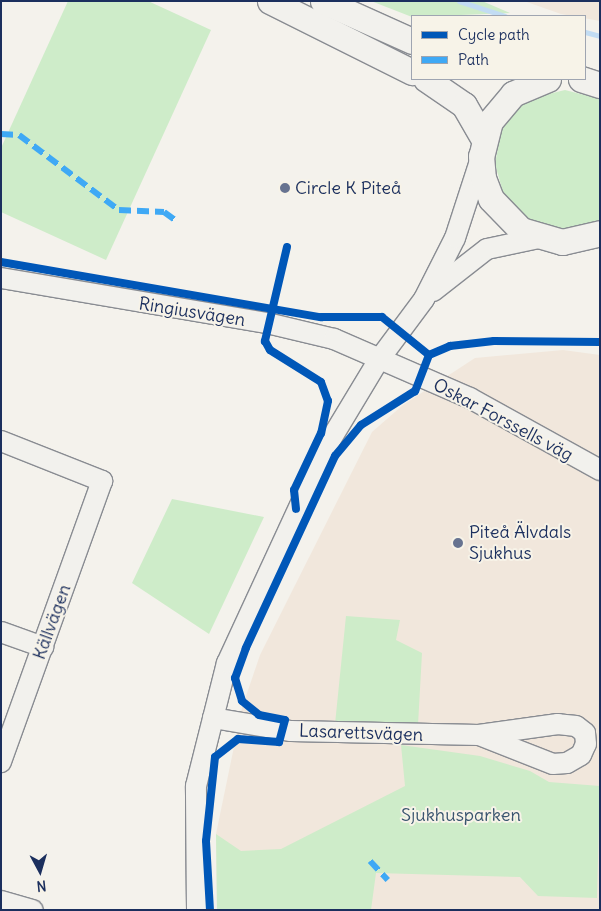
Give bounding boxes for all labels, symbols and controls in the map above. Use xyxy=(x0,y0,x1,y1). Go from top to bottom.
legend xyxy=(411,15,586,80)
text: Cycle path xyxy=(458,25,530,44)
text: Path xyxy=(458,50,489,69)
place label: Circle K Piteå xyxy=(295,177,401,199)
marker: Circle K Piteå xyxy=(279,182,291,194)
street label: Ringiusvägen xyxy=(137,293,247,331)
street label: Oskar Forssells väg xyxy=(429,374,577,466)
place label: Piteå Älvdals Sjukhus xyxy=(469,522,571,564)
marker: Piteå Älvdals Sjukhus xyxy=(451,536,465,550)
street label: Källvägen xyxy=(28,581,76,663)
street label: Lasarettsvägen xyxy=(299,720,423,746)
park label: Sjukhusparken xyxy=(401,804,521,826)
north arrow xyxy=(15,846,65,896)
text: N xyxy=(36,876,47,895)

